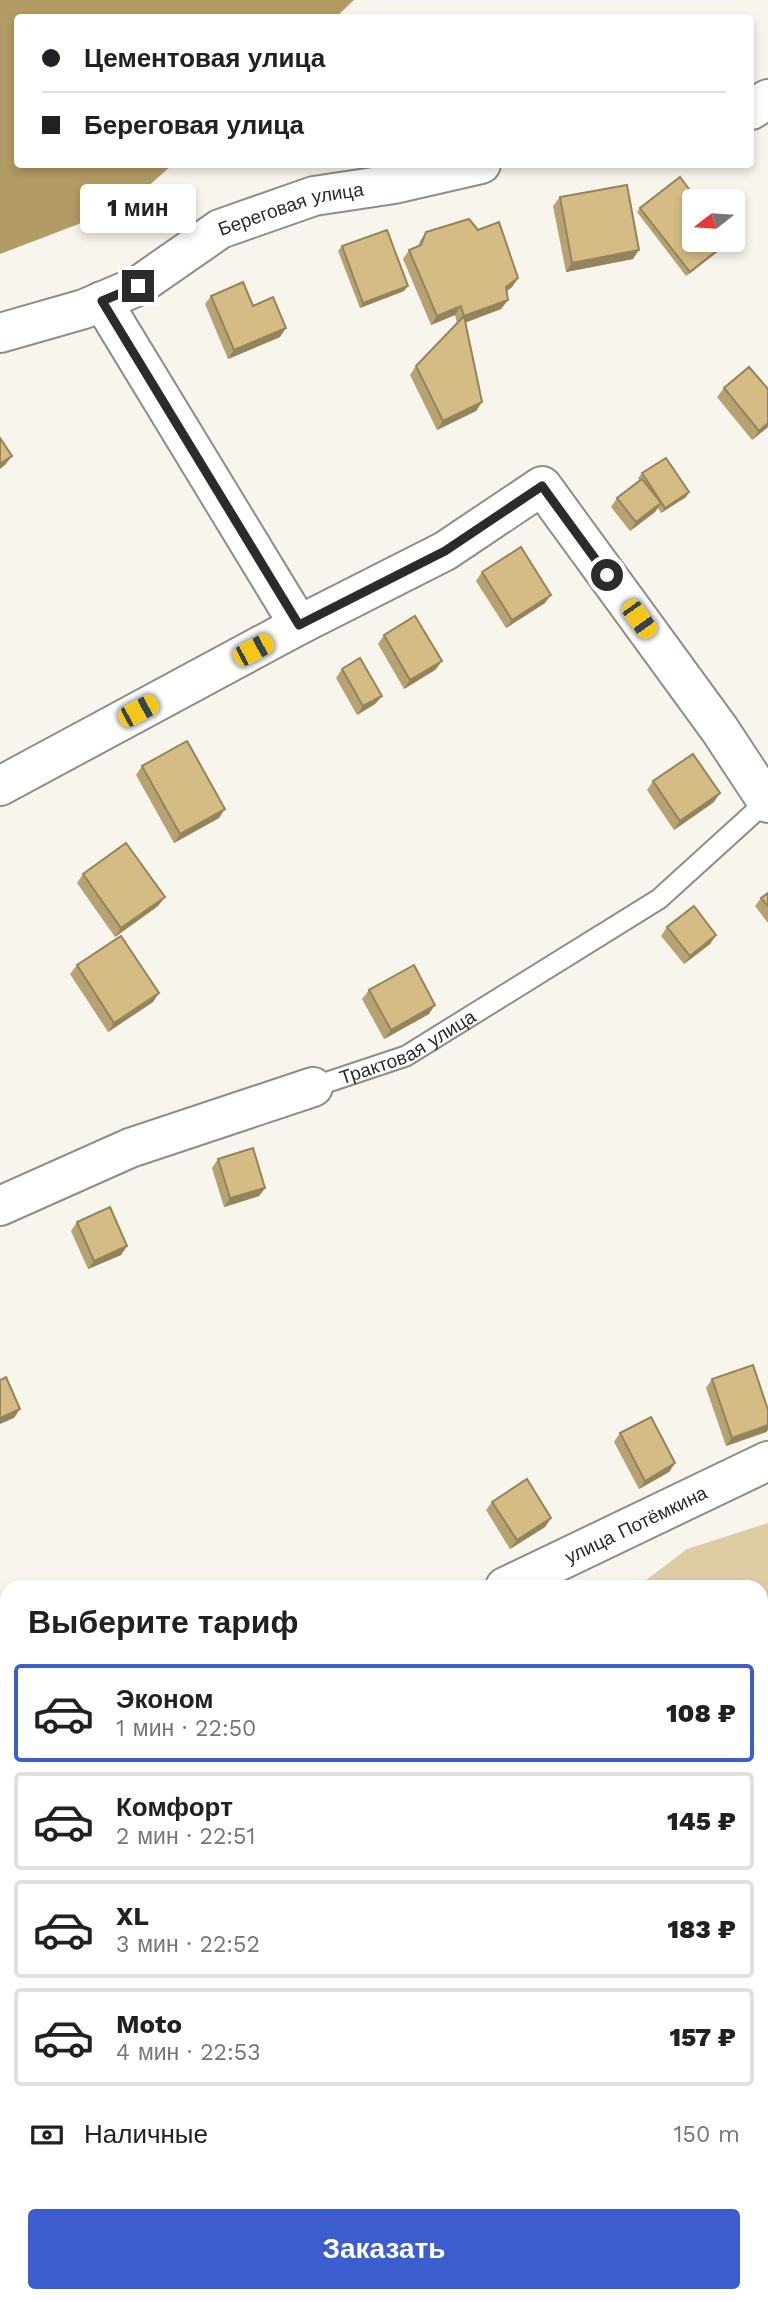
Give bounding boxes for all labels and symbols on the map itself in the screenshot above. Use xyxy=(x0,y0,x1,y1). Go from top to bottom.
street label: Береговая улица xyxy=(215,177,365,240)
callout: 1 мин xyxy=(80,184,196,233)
north arrow xyxy=(682,189,746,252)
route end xyxy=(122,270,154,302)
route start xyxy=(591,559,623,591)
car xyxy=(619,596,660,642)
car xyxy=(230,631,277,669)
car xyxy=(115,692,162,730)
street label: Трактовая улица xyxy=(336,1004,480,1089)
street label: улица Потёмкина xyxy=(561,1480,711,1568)

